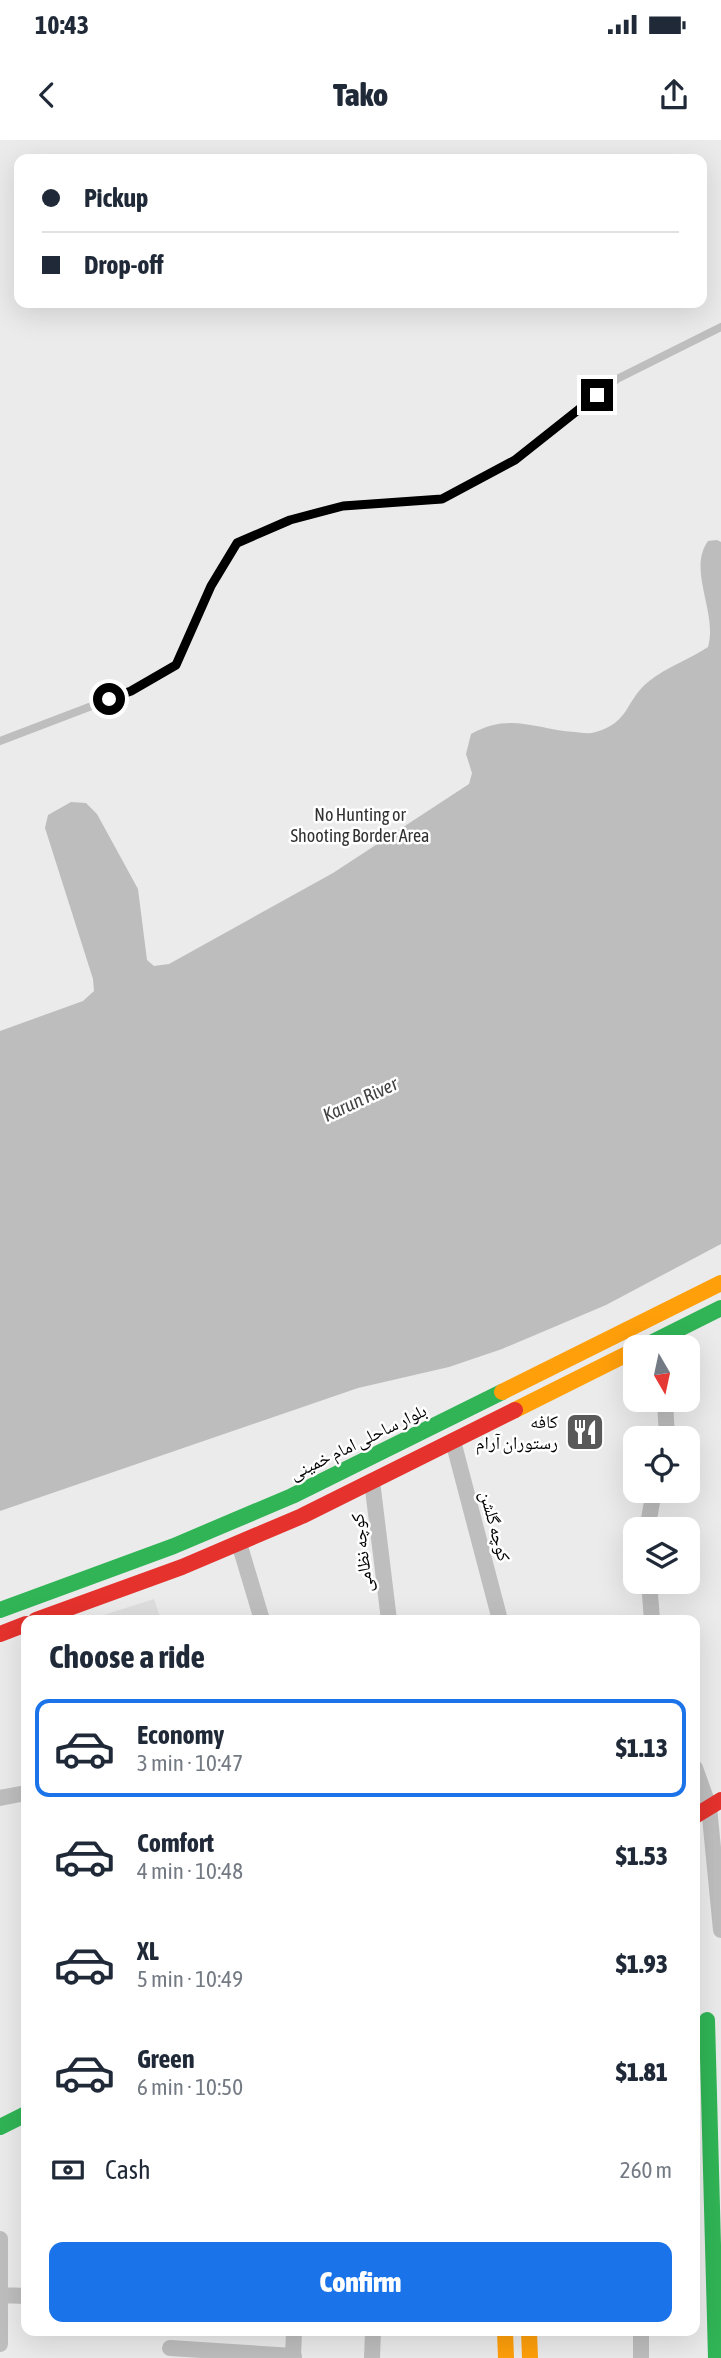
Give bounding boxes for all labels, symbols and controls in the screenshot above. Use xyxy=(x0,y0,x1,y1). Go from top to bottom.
text: 10:43 xyxy=(35,10,89,40)
icon: back xyxy=(28,76,66,114)
text: Tako xyxy=(333,76,388,113)
icon: share xyxy=(655,76,693,114)
text: Pickup xyxy=(84,183,148,213)
text: Drop-off xyxy=(84,250,164,280)
route end xyxy=(581,379,613,411)
route start xyxy=(93,683,125,715)
park label: No Hunting or Shooting Border Area xyxy=(291,804,429,846)
water label: Karun River xyxy=(319,1072,402,1126)
north arrow xyxy=(623,1335,700,1412)
map controls xyxy=(623,1335,700,1594)
street label: بلوار ساحلی امام خمینی xyxy=(286,1399,431,1486)
place label: کافه رستوران آرام xyxy=(476,1411,559,1455)
restaurant icon: کافه رستوران آرام xyxy=(564,1411,606,1453)
button: locate xyxy=(623,1426,700,1503)
street label: کوچه گلشن xyxy=(475,1488,515,1564)
street label: کوچه نظامی xyxy=(346,1512,378,1594)
button: layers xyxy=(623,1517,700,1594)
text: Choose a ride xyxy=(49,1638,205,1675)
icon: car xyxy=(53,1717,116,1780)
text: Economy xyxy=(137,1720,224,1750)
text: $1.13 xyxy=(616,1733,668,1763)
text: 3 min · 10:47 xyxy=(137,1750,243,1776)
icon: car xyxy=(53,1825,116,1888)
text: Comfort xyxy=(137,1828,214,1858)
text: $1.53 xyxy=(616,1841,668,1871)
text: 4 min · 10:48 xyxy=(137,1858,243,1884)
icon: car xyxy=(53,1933,116,1996)
text: XL xyxy=(137,1936,159,1966)
text: $1.93 xyxy=(616,1949,668,1979)
text: 5 min · 10:49 xyxy=(137,1966,243,1992)
icon: car xyxy=(53,2041,116,2104)
text: Green xyxy=(137,2044,195,2074)
text: $1.81 xyxy=(616,2057,668,2087)
text: 6 min · 10:50 xyxy=(137,2074,243,2100)
icon: cash xyxy=(49,2151,87,2189)
text: Cash xyxy=(105,2155,151,2185)
text: 260 m xyxy=(620,2157,672,2183)
button: Confirm xyxy=(49,2242,672,2322)

